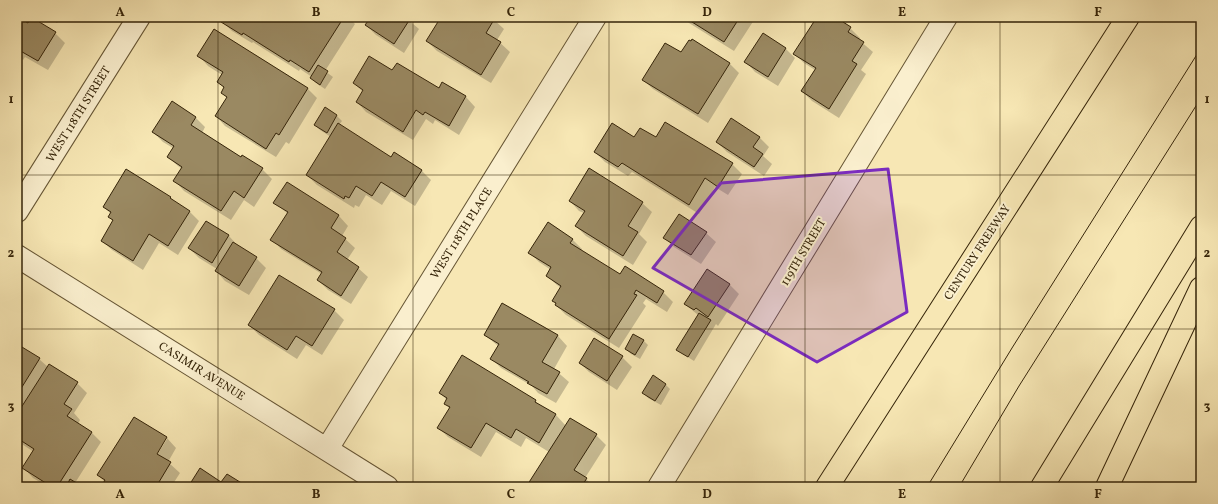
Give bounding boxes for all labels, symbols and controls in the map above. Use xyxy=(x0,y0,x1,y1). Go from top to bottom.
text: A xyxy=(115,4,125,22)
text: B xyxy=(312,4,321,22)
text: C xyxy=(507,4,515,22)
text: D xyxy=(702,4,712,22)
text: E xyxy=(898,4,906,22)
text: F xyxy=(1094,4,1102,22)
street label: WEST 118TH STREET xyxy=(43,64,115,166)
text: 1 xyxy=(8,91,14,109)
text: 1 xyxy=(1204,91,1210,109)
street label: WEST 118TH PLACE xyxy=(427,185,496,282)
street label: CENTURY FREEWAY xyxy=(941,201,1015,304)
street label: 119TH STREET xyxy=(777,216,830,289)
text: 2 xyxy=(8,245,15,263)
text: 2 xyxy=(1204,245,1211,263)
street label: CASIMIR AVENUE xyxy=(155,339,248,405)
text: 3 xyxy=(8,398,15,416)
text: 3 xyxy=(1204,398,1211,416)
text: A xyxy=(115,486,125,504)
text: B xyxy=(312,486,321,504)
text: C xyxy=(507,486,515,504)
text: D xyxy=(702,486,712,504)
text: E xyxy=(898,486,906,504)
text: F xyxy=(1094,486,1102,504)

